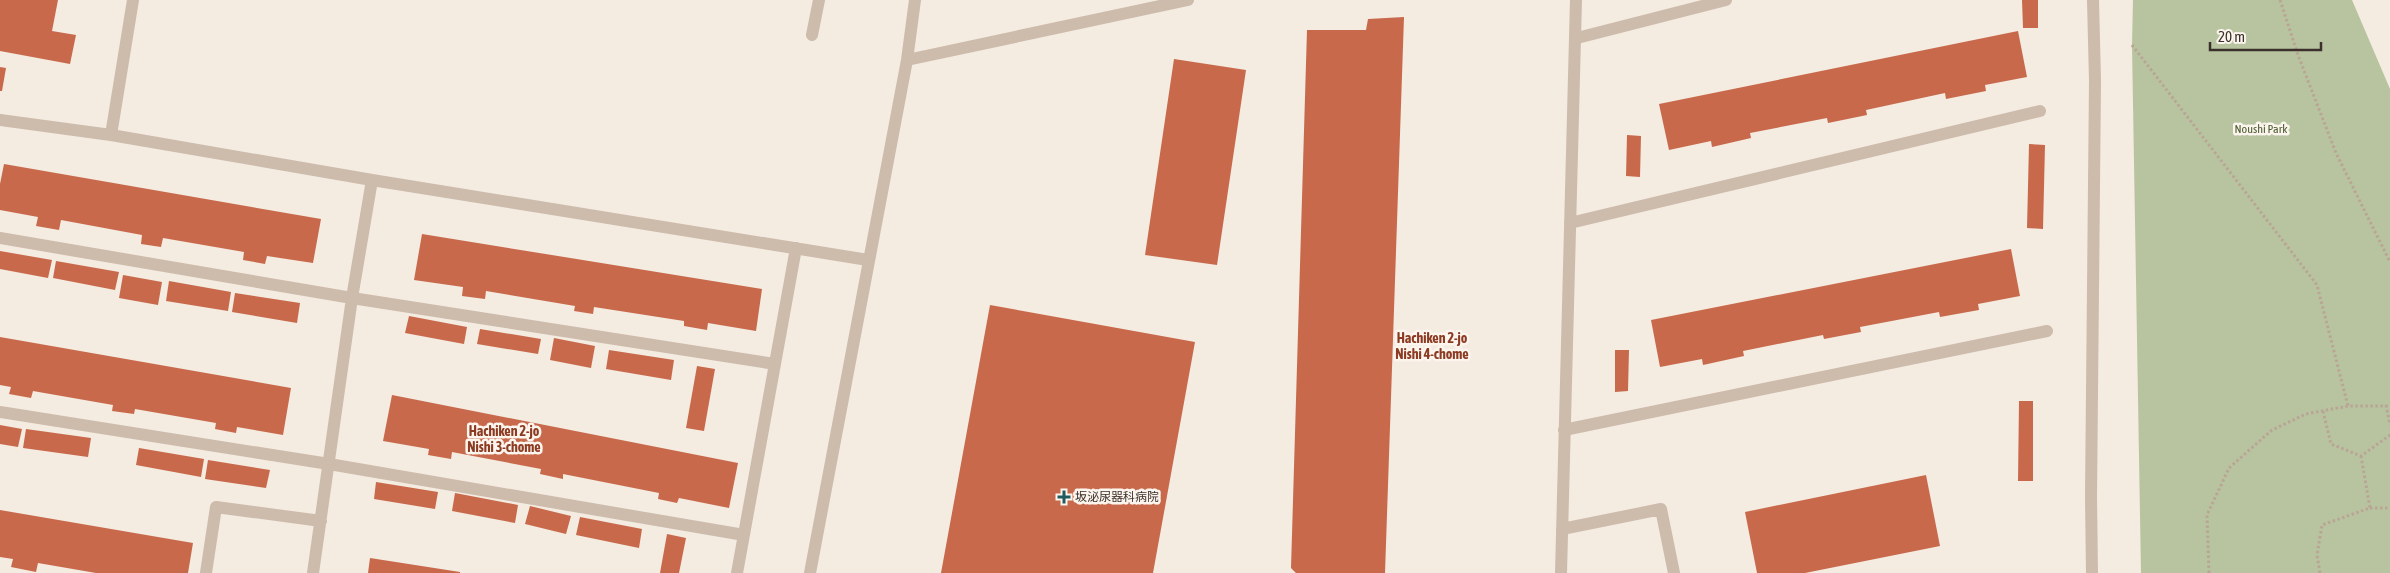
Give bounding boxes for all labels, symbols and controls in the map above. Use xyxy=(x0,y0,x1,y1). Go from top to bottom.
scale bar xyxy=(2210,20,2321,52)
text: 20 m xyxy=(2218,28,2245,45)
park label: Noushi Park xyxy=(2234,122,2288,136)
district label: Hachiken 2-jo Nishi 4-chome xyxy=(1395,330,1469,362)
district label: Hachiken 2-jo Nishi 3-chome xyxy=(467,423,541,455)
marker: 坂泌尿器科病院 xyxy=(1057,490,1071,504)
place label: 坂泌尿器科病院 xyxy=(1075,490,1159,504)

